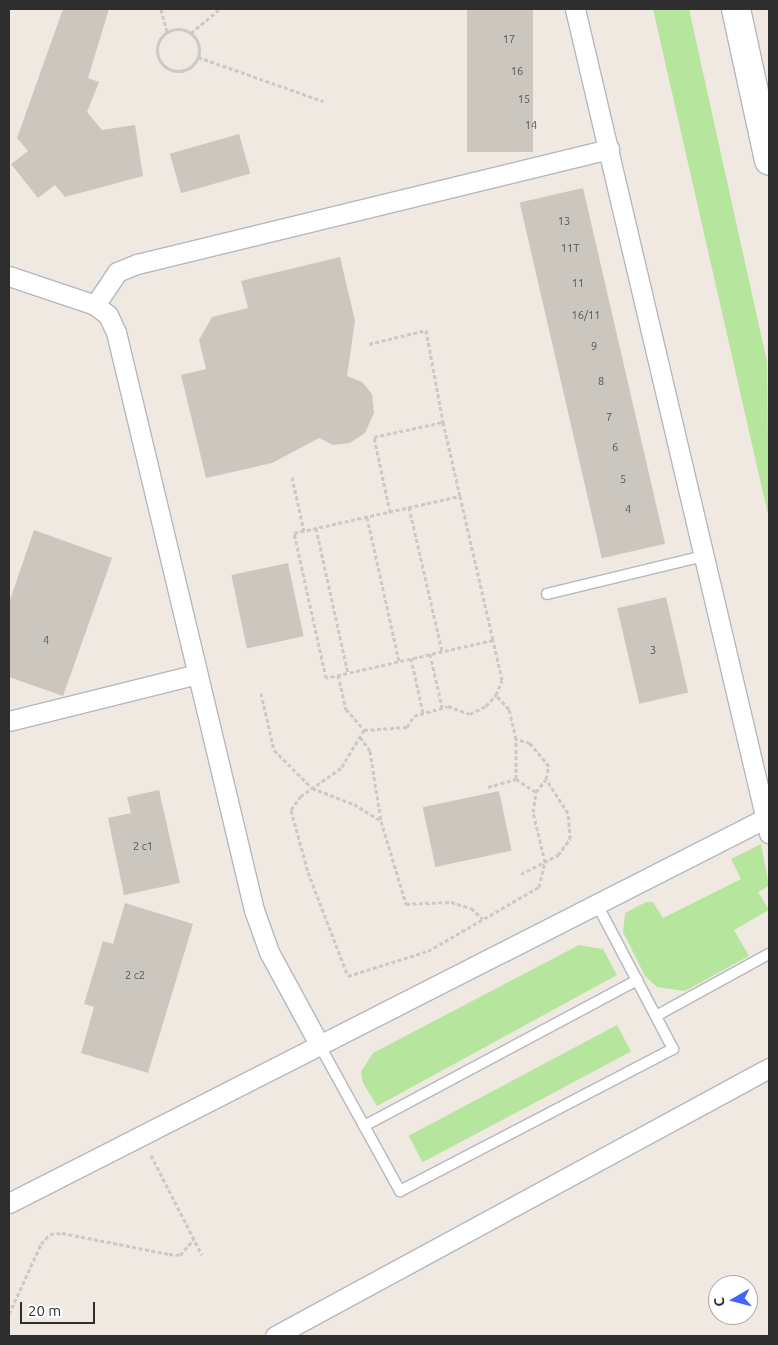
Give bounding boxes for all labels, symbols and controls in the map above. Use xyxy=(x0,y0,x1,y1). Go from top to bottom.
house number: 17 xyxy=(503,32,515,46)
house number: 16 xyxy=(511,64,523,78)
house number: 15 xyxy=(518,92,530,106)
house number: 14 xyxy=(525,118,537,132)
house number: 13 xyxy=(558,214,570,228)
house number: 11Т xyxy=(561,241,579,255)
house number: 11 xyxy=(572,276,584,290)
house number: 16/11 xyxy=(572,308,600,322)
house number: 9 xyxy=(591,339,597,353)
house number: 8 xyxy=(598,374,604,388)
house number: 7 xyxy=(606,410,612,424)
house number: 6 xyxy=(612,440,618,454)
house number: 5 xyxy=(620,472,626,486)
house number: 4 xyxy=(625,502,631,516)
house number: 4 xyxy=(43,633,49,647)
house number: 3 xyxy=(650,643,656,657)
house number: 2 с1 xyxy=(133,839,153,853)
house number: 2 с2 xyxy=(125,968,145,982)
north arrow xyxy=(708,1275,758,1325)
scale bar xyxy=(22,1292,98,1324)
text: С xyxy=(711,1296,728,1308)
text: 20 m xyxy=(28,1302,61,1319)

